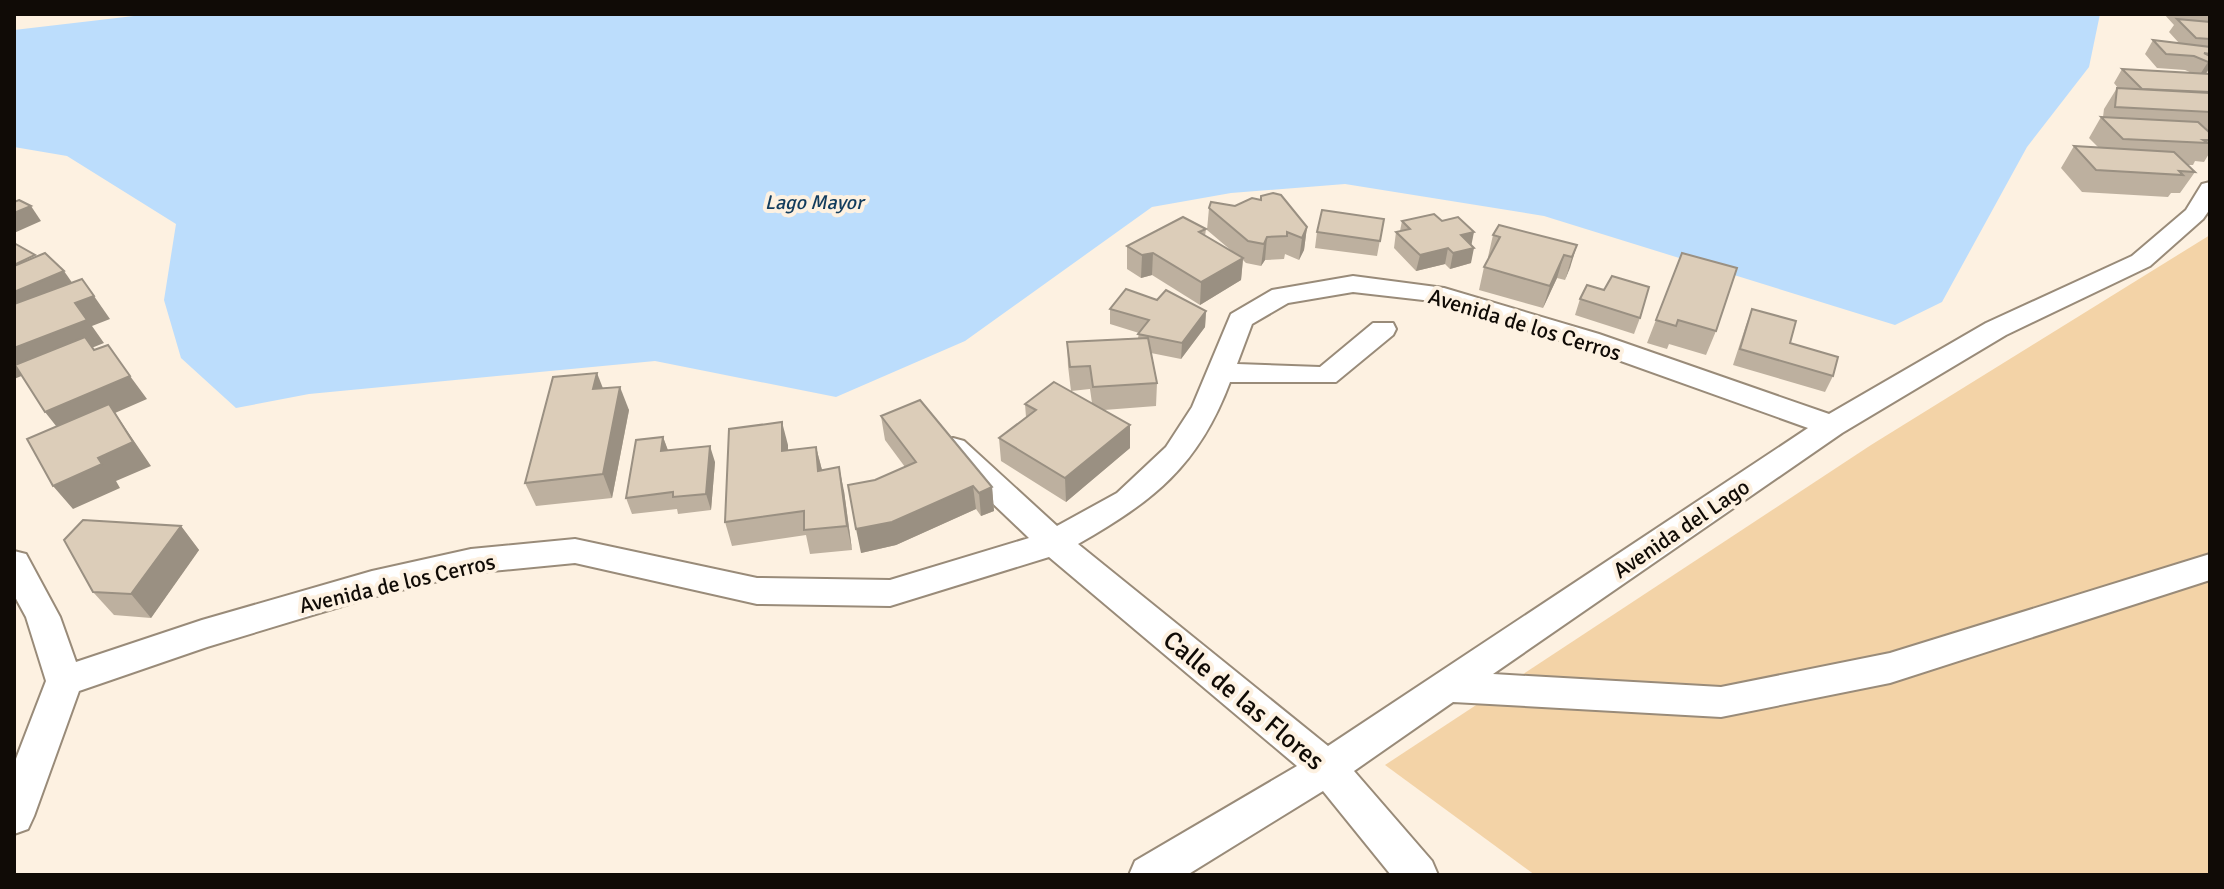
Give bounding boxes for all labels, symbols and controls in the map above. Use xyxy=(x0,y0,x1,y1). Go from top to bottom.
water label: Lago Mayor xyxy=(765,190,866,215)
street label: Avenida de los Cerros xyxy=(1425,282,1624,367)
street label: Avenida del Lago xyxy=(1608,473,1755,584)
street label: Avenida de los Cerros xyxy=(297,548,498,619)
street label: Calle de las Flores xyxy=(1156,624,1330,777)

